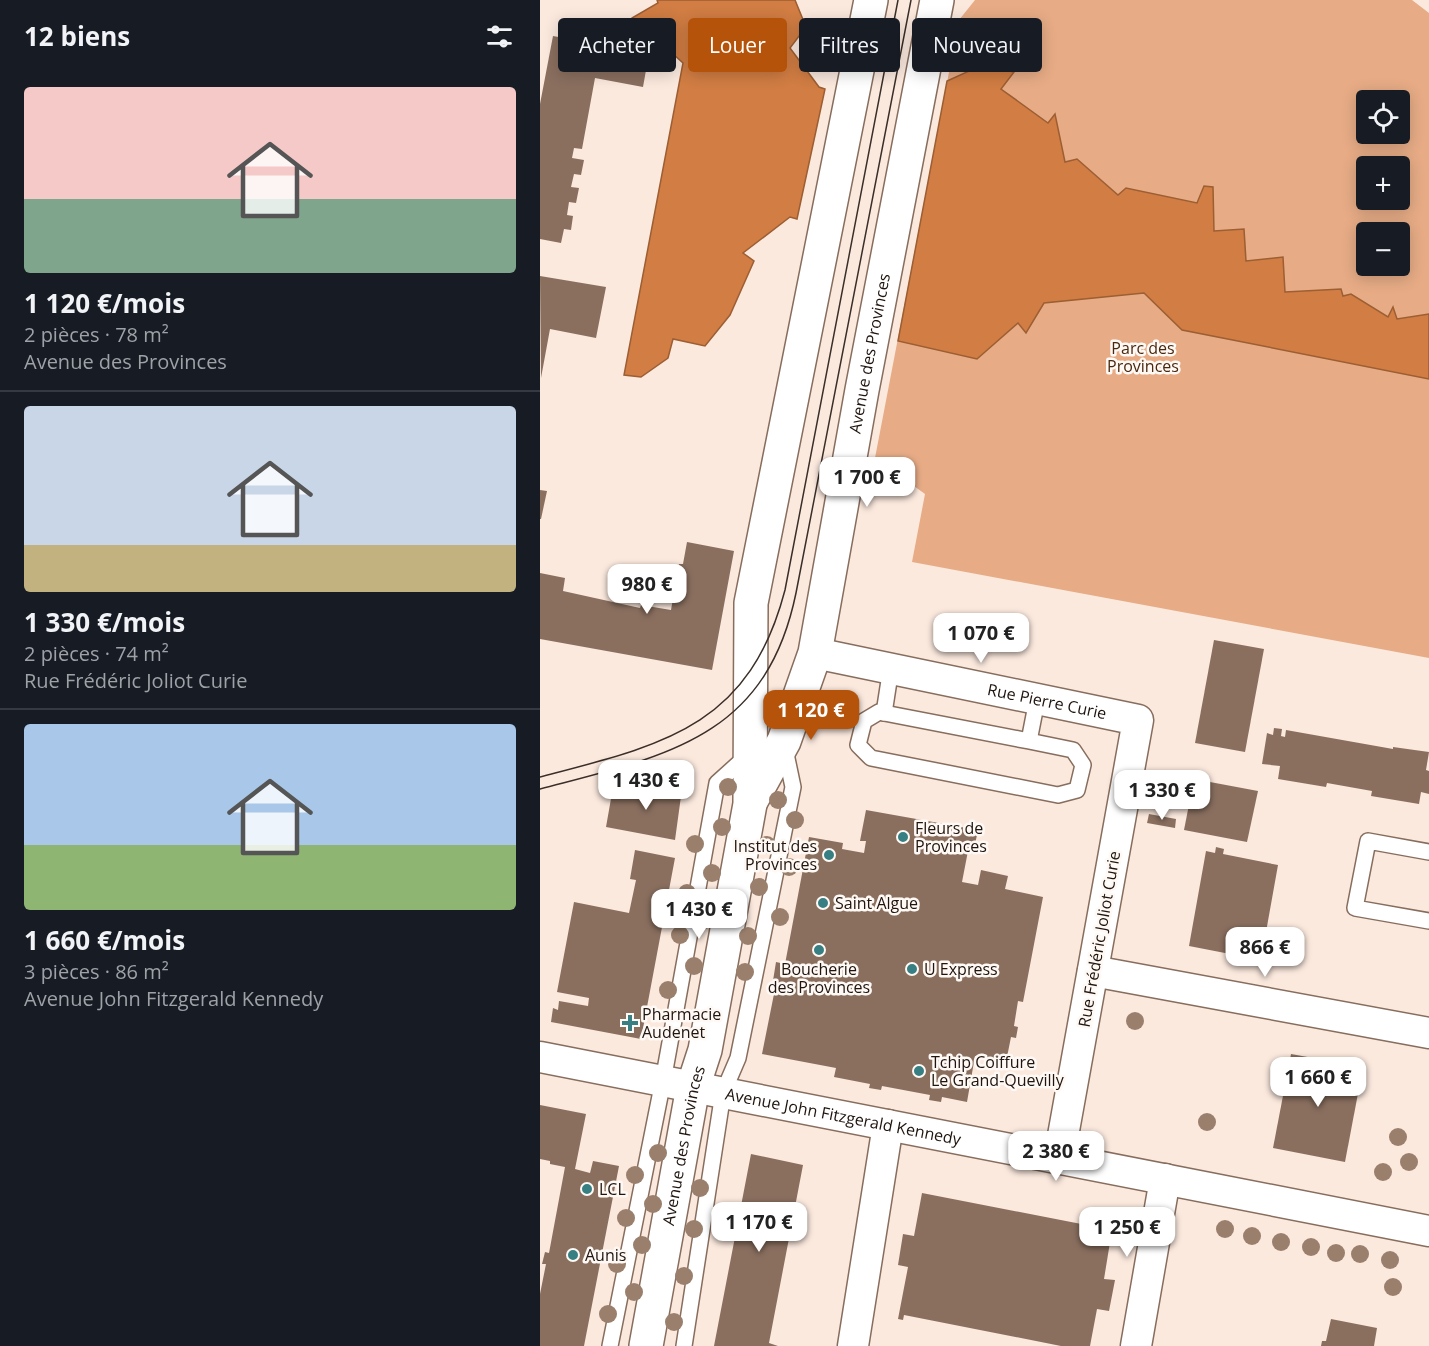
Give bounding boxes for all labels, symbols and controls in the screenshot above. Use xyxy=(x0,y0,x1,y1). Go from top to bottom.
text: 12 biens xyxy=(24,18,130,54)
chip: Acheter xyxy=(558,18,676,72)
chip: Louer xyxy=(688,18,787,72)
chip: Filtres xyxy=(799,18,900,72)
chip: Nouveau xyxy=(912,18,1042,72)
icon: filters xyxy=(483,20,516,53)
map controls xyxy=(1356,90,1410,276)
button: locate xyxy=(1356,90,1410,144)
icon: home xyxy=(216,126,324,234)
button: + xyxy=(1356,156,1410,210)
button: − xyxy=(1356,222,1410,276)
street label: Avenue des Provinces xyxy=(843,272,895,435)
text: 1 120 €/mois xyxy=(24,285,185,321)
text: 2 pièces · 78 m² xyxy=(24,321,169,348)
park label: Parc des Provinces xyxy=(1107,337,1179,377)
text: Avenue des Provinces xyxy=(24,348,227,375)
icon: home xyxy=(216,445,324,553)
pin: 1 700 € xyxy=(812,457,922,508)
text: 1 700 € xyxy=(833,463,901,490)
pin: 980 € xyxy=(605,564,689,615)
text: 980 € xyxy=(622,570,672,597)
text: 1 330 €/mois xyxy=(24,604,185,640)
pin: 1 070 € xyxy=(926,613,1036,664)
text: 1 070 € xyxy=(947,619,1015,646)
text: 2 pièces · 74 m² xyxy=(24,640,169,667)
text: Rue Frédéric Joliot Curie xyxy=(24,667,247,694)
street label: Rue Pierre Curie xyxy=(985,678,1109,724)
pin: 1 120 € xyxy=(756,690,866,741)
text: 1 120 € xyxy=(777,696,845,723)
pin: 1 430 € xyxy=(591,760,701,811)
icon: home xyxy=(216,763,324,871)
text: 1 430 € xyxy=(612,766,680,793)
pin: 1 330 € xyxy=(1107,770,1217,821)
text: 1 330 € xyxy=(1128,776,1196,803)
place label: Fleurs de Provinces xyxy=(915,817,987,857)
marker: Fleurs de Provinces xyxy=(896,830,910,844)
place label: Institut des Provinces xyxy=(734,835,817,875)
marker: Institut des Provinces xyxy=(822,848,836,862)
street label: Rue Frédéric Joliot Curie xyxy=(1073,849,1125,1029)
pin: 1 430 € xyxy=(644,889,754,940)
place label: Saint Algue xyxy=(835,892,918,914)
text: 1 430 € xyxy=(665,895,733,922)
marker: Saint Algue xyxy=(816,896,830,910)
text: 1 660 €/mois xyxy=(24,922,185,958)
pin: 866 € xyxy=(1223,927,1307,978)
text: 866 € xyxy=(1240,933,1290,960)
marker: Boucherie des Provinces xyxy=(812,943,826,957)
text: 3 pièces · 86 m² xyxy=(24,958,169,985)
place label: Boucherie des Provinces xyxy=(768,958,870,998)
place label: U Express xyxy=(924,958,998,980)
marker: U Express xyxy=(905,962,919,976)
text: Avenue John Fitzgerald Kennedy xyxy=(24,985,323,1012)
place label: Pharmacie Audenet xyxy=(642,1003,721,1043)
marker: Pharmacie Audenet xyxy=(623,1016,637,1030)
place label: Tchip Coiffure Le Grand-Quevilly xyxy=(931,1051,1065,1091)
pin: 1 660 € xyxy=(1263,1057,1373,1108)
street label: Avenue des Provinces xyxy=(657,1063,710,1227)
text: 1 660 € xyxy=(1284,1063,1352,1090)
marker: Tchip Coiffure Le Grand-Quevilly xyxy=(912,1064,926,1078)
street label: Avenue John Fitzgerald Kennedy xyxy=(724,1083,964,1150)
pin: 2 380 € xyxy=(1001,1131,1111,1182)
text: 2 380 € xyxy=(1022,1137,1090,1164)
place label: LCL xyxy=(599,1178,626,1200)
marker: LCL xyxy=(580,1182,594,1196)
pin: 1 170 € xyxy=(704,1202,814,1253)
pin: 1 250 € xyxy=(1072,1207,1182,1258)
text: 1 170 € xyxy=(725,1208,793,1235)
text: 1 250 € xyxy=(1093,1213,1161,1240)
place label: Aunis xyxy=(585,1244,626,1266)
marker: Aunis xyxy=(566,1248,580,1262)

